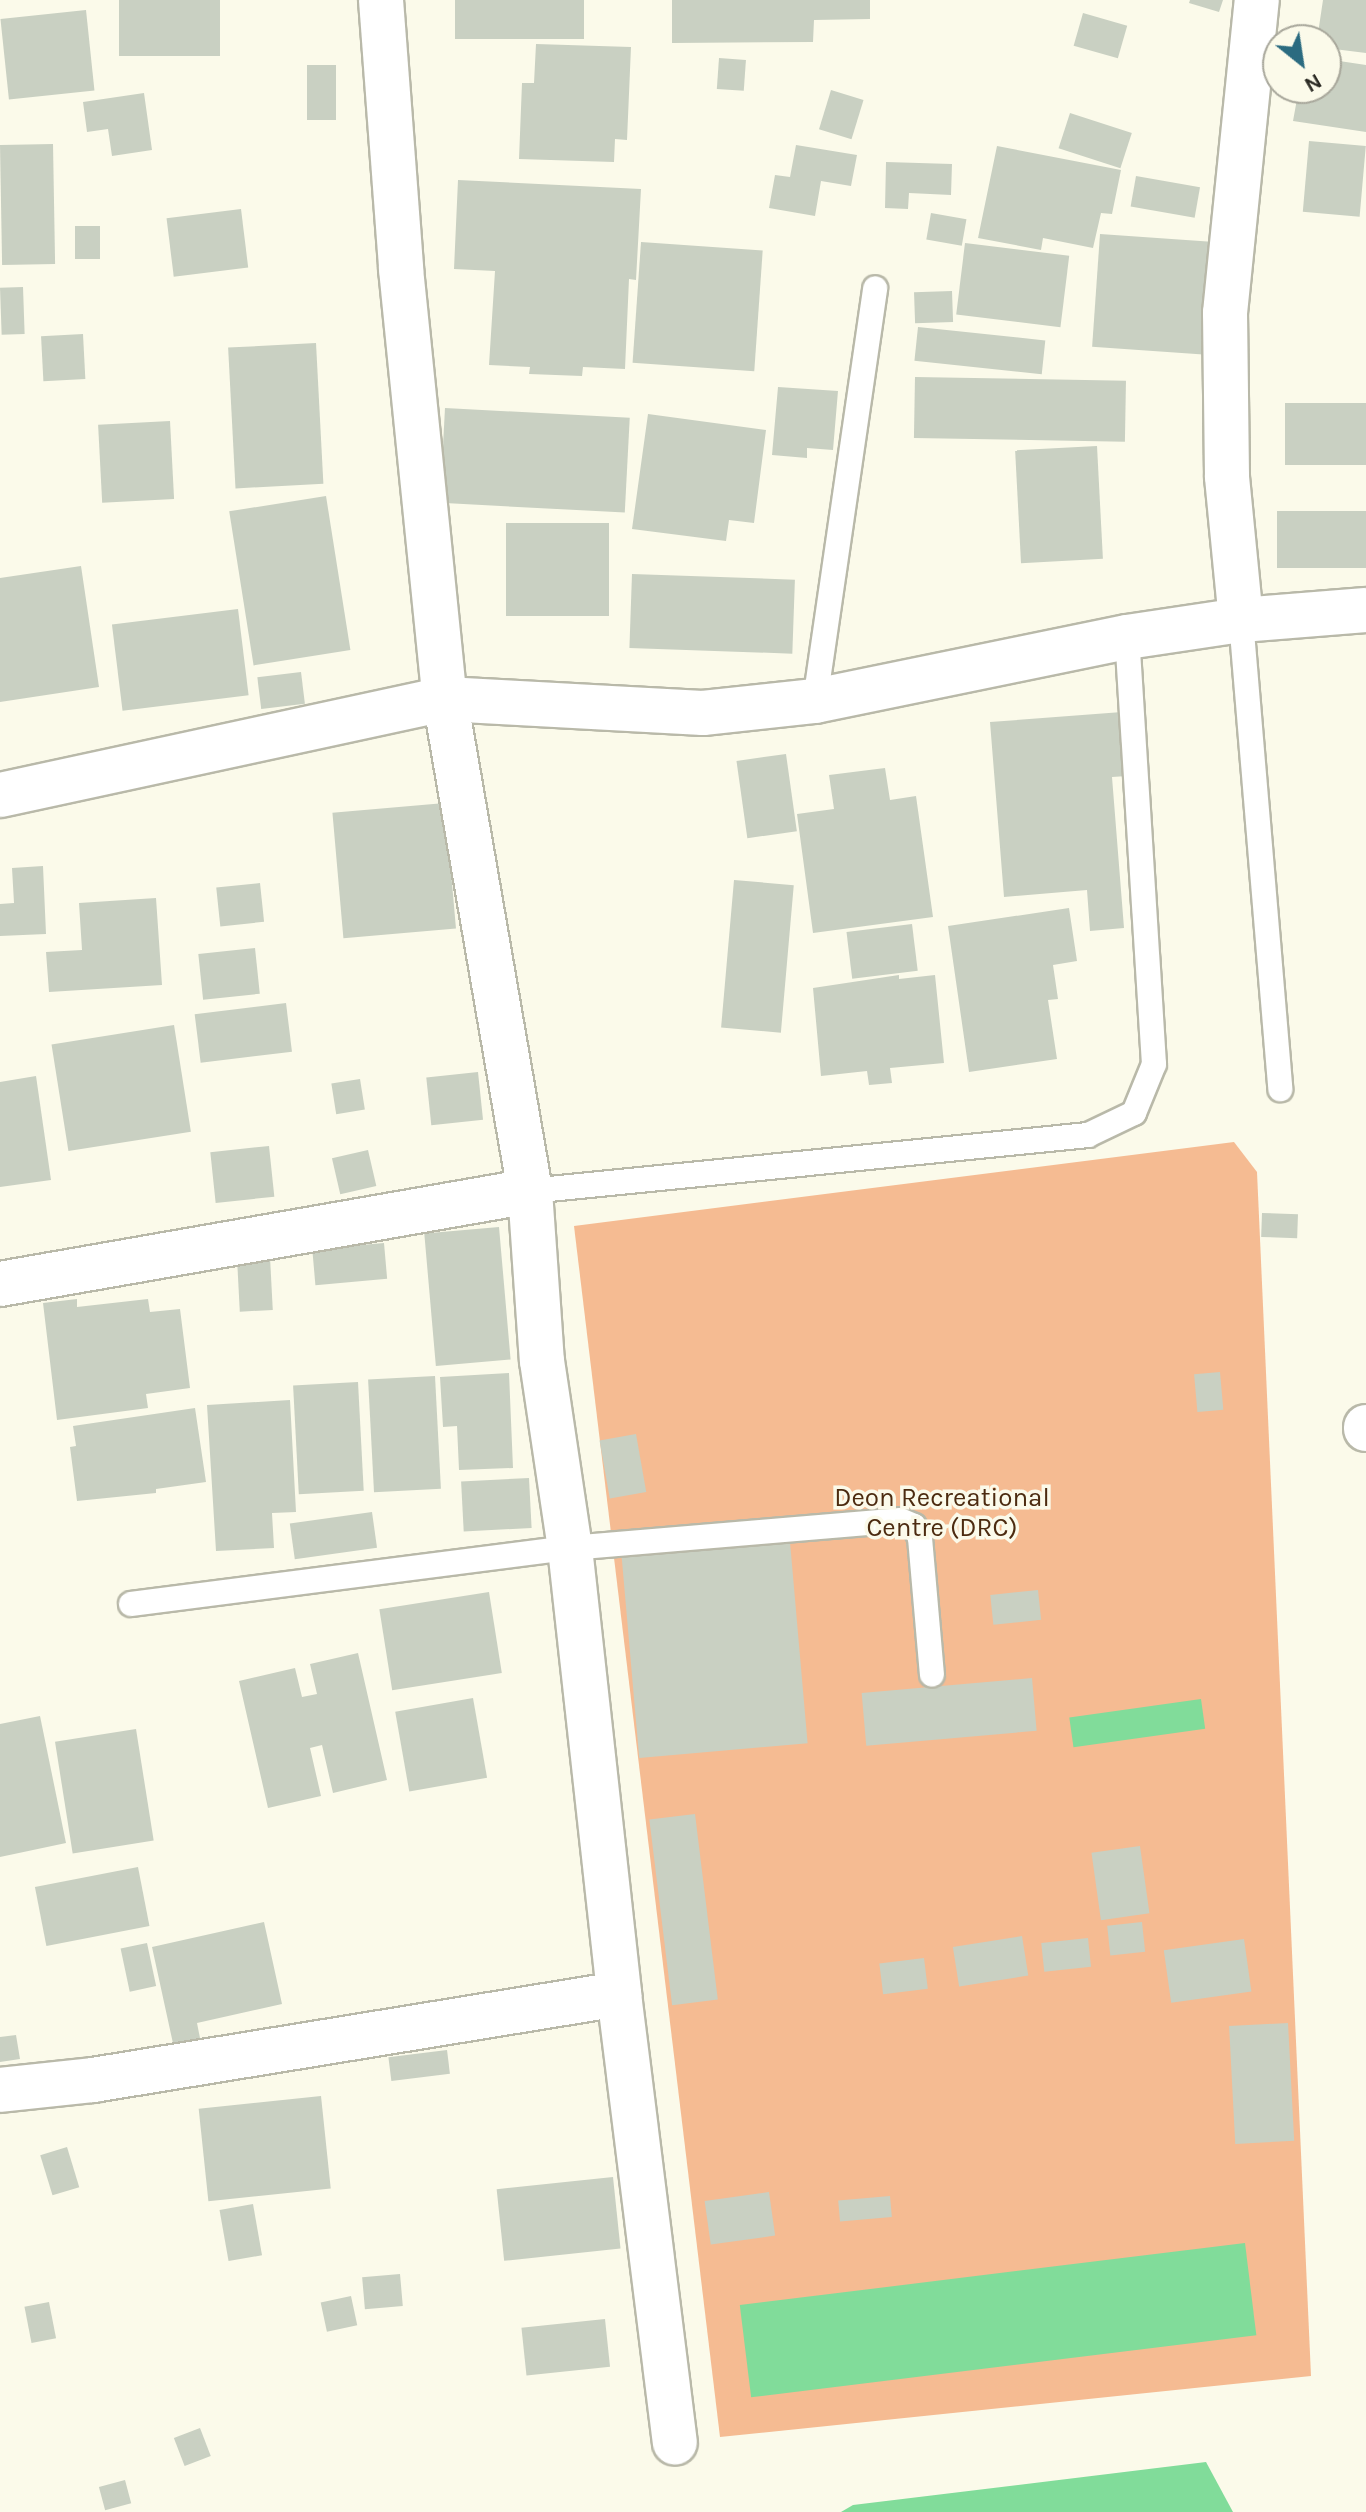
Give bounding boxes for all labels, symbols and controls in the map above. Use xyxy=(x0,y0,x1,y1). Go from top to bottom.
north arrow xyxy=(1262,24,1342,104)
text: N xyxy=(1300,68,1326,98)
park label: Deon Recreational Centre (DRC) xyxy=(834,1482,1050,1544)

